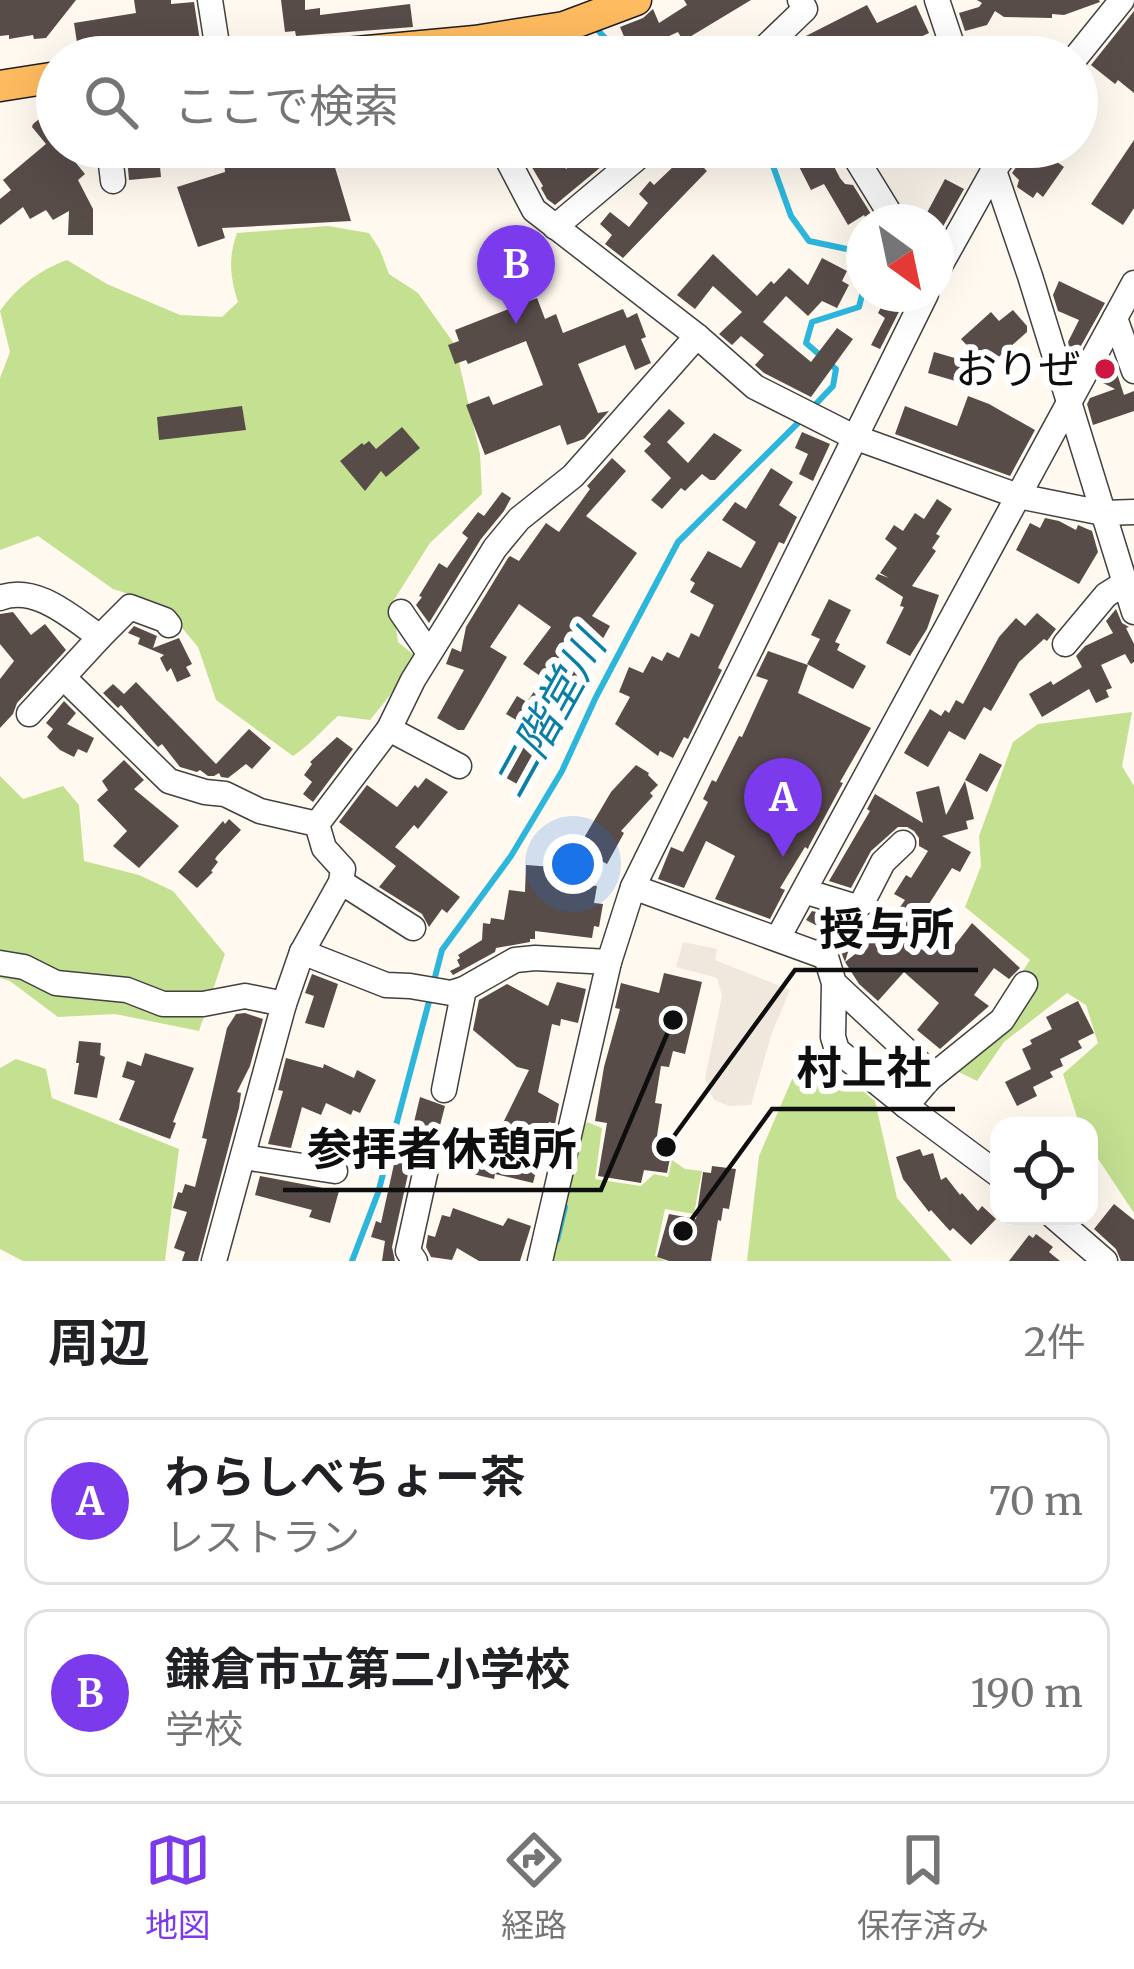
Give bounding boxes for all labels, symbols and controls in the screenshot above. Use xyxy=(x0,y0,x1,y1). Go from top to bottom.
search box xyxy=(36,36,1098,168)
icon: search xyxy=(78,69,144,135)
text: ここで検索 xyxy=(174,78,399,134)
north arrow xyxy=(846,204,954,312)
pin: B xyxy=(477,225,555,324)
place label: おりぜ xyxy=(955,343,1081,395)
marker: おりぜ xyxy=(1092,356,1118,382)
water label: 二階堂川 xyxy=(481,618,619,806)
pin: A xyxy=(744,758,822,857)
your location xyxy=(543,834,603,894)
callout: 授与所 xyxy=(795,889,978,970)
text: 授与所 xyxy=(819,901,955,957)
callout: 村上社 xyxy=(772,1028,955,1109)
text: 村上社 xyxy=(796,1040,932,1096)
callout: 参拝者休憩所 xyxy=(283,1109,601,1190)
map controls xyxy=(990,1117,1098,1225)
button: locate xyxy=(990,1117,1098,1225)
text: 参拝者休憩所 xyxy=(307,1121,577,1177)
text: 周辺 xyxy=(48,1311,150,1375)
text: 2件 xyxy=(1024,1318,1086,1367)
text: わらしべちょー茶 xyxy=(165,1449,525,1505)
text: A xyxy=(76,1477,104,1526)
text: 70 m xyxy=(989,1477,1083,1526)
text: レストラン xyxy=(165,1513,360,1562)
text: 鎌倉市立第二小学校 xyxy=(165,1641,570,1697)
text: B xyxy=(76,1669,104,1718)
text: 190 m xyxy=(971,1669,1083,1718)
text: 学校 xyxy=(165,1705,243,1754)
tab: 地図 xyxy=(145,1827,211,1947)
tab: 経路 xyxy=(501,1827,567,1947)
tab: 保存済み xyxy=(857,1827,989,1947)

